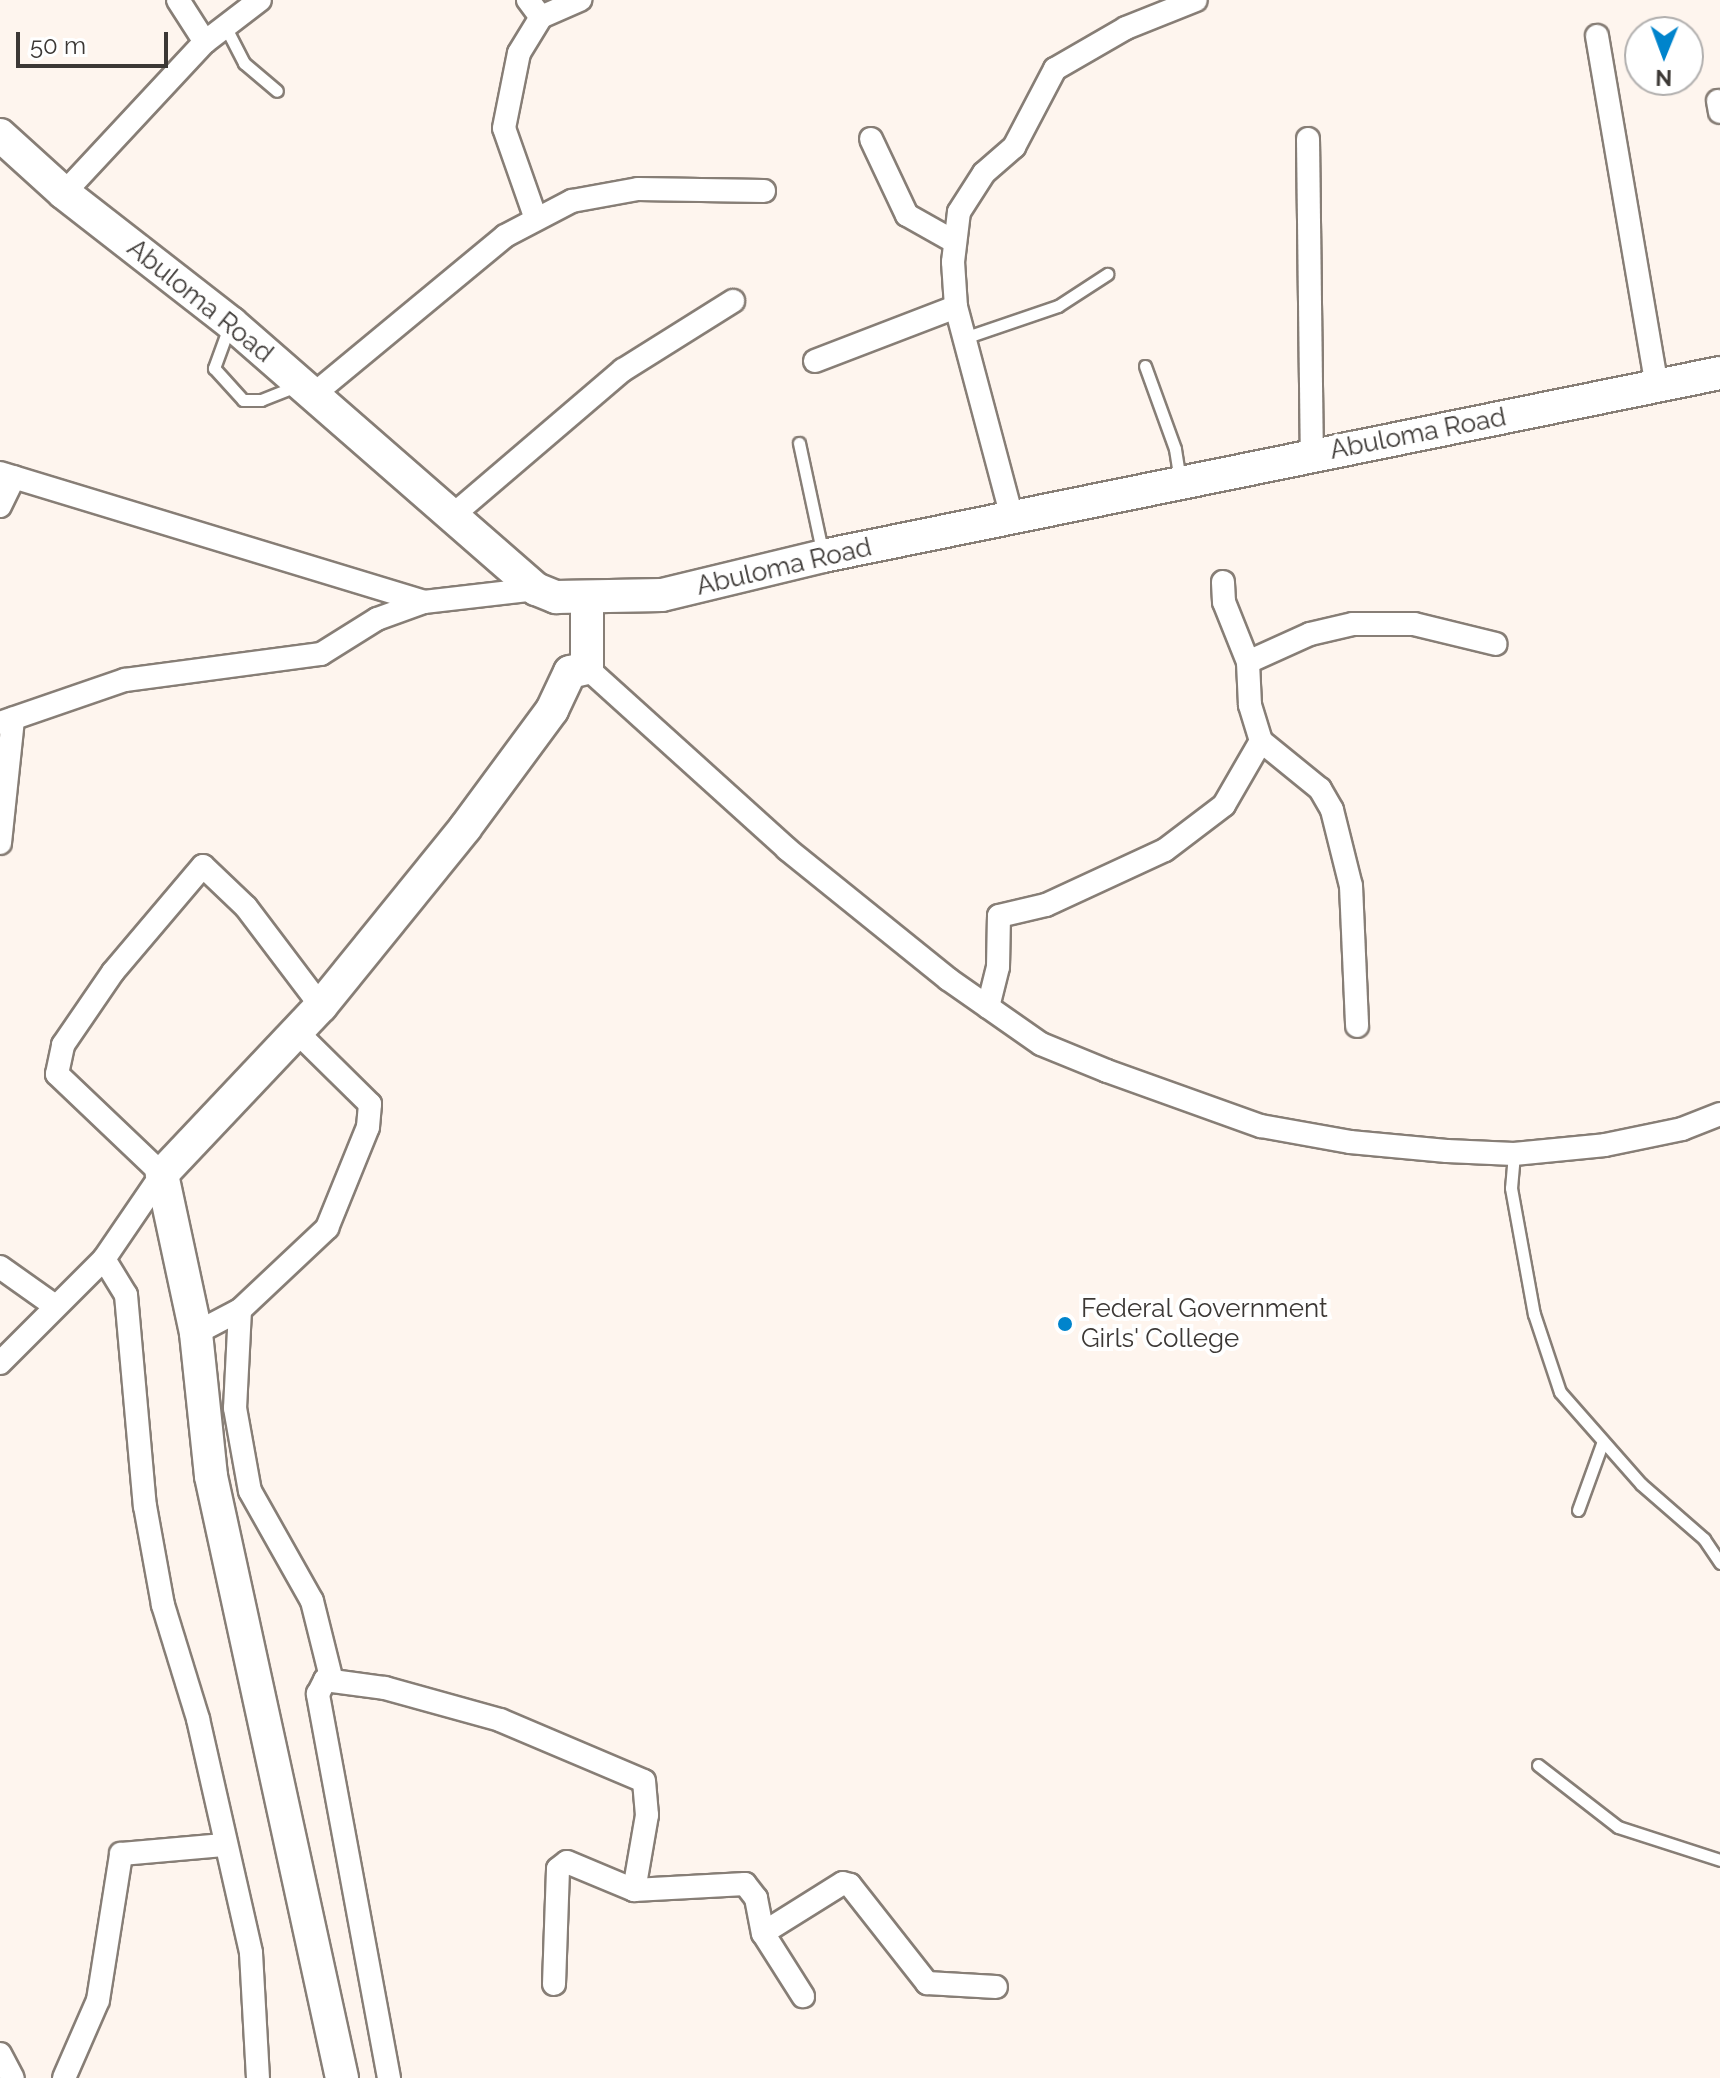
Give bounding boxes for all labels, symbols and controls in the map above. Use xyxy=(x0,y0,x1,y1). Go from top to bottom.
scale bar xyxy=(20,16,172,66)
north arrow xyxy=(1624,16,1704,96)
text: 50 m xyxy=(30,31,86,60)
text: N xyxy=(1655,65,1672,91)
street label: Abuloma Road xyxy=(121,233,279,369)
street label: Abuloma Road xyxy=(1327,402,1509,466)
street label: Abuloma Road xyxy=(693,532,875,602)
place label: Federal Government Girls' College xyxy=(1081,1293,1329,1354)
marker: Federal Government Girls' College xyxy=(1056,1315,1074,1333)

